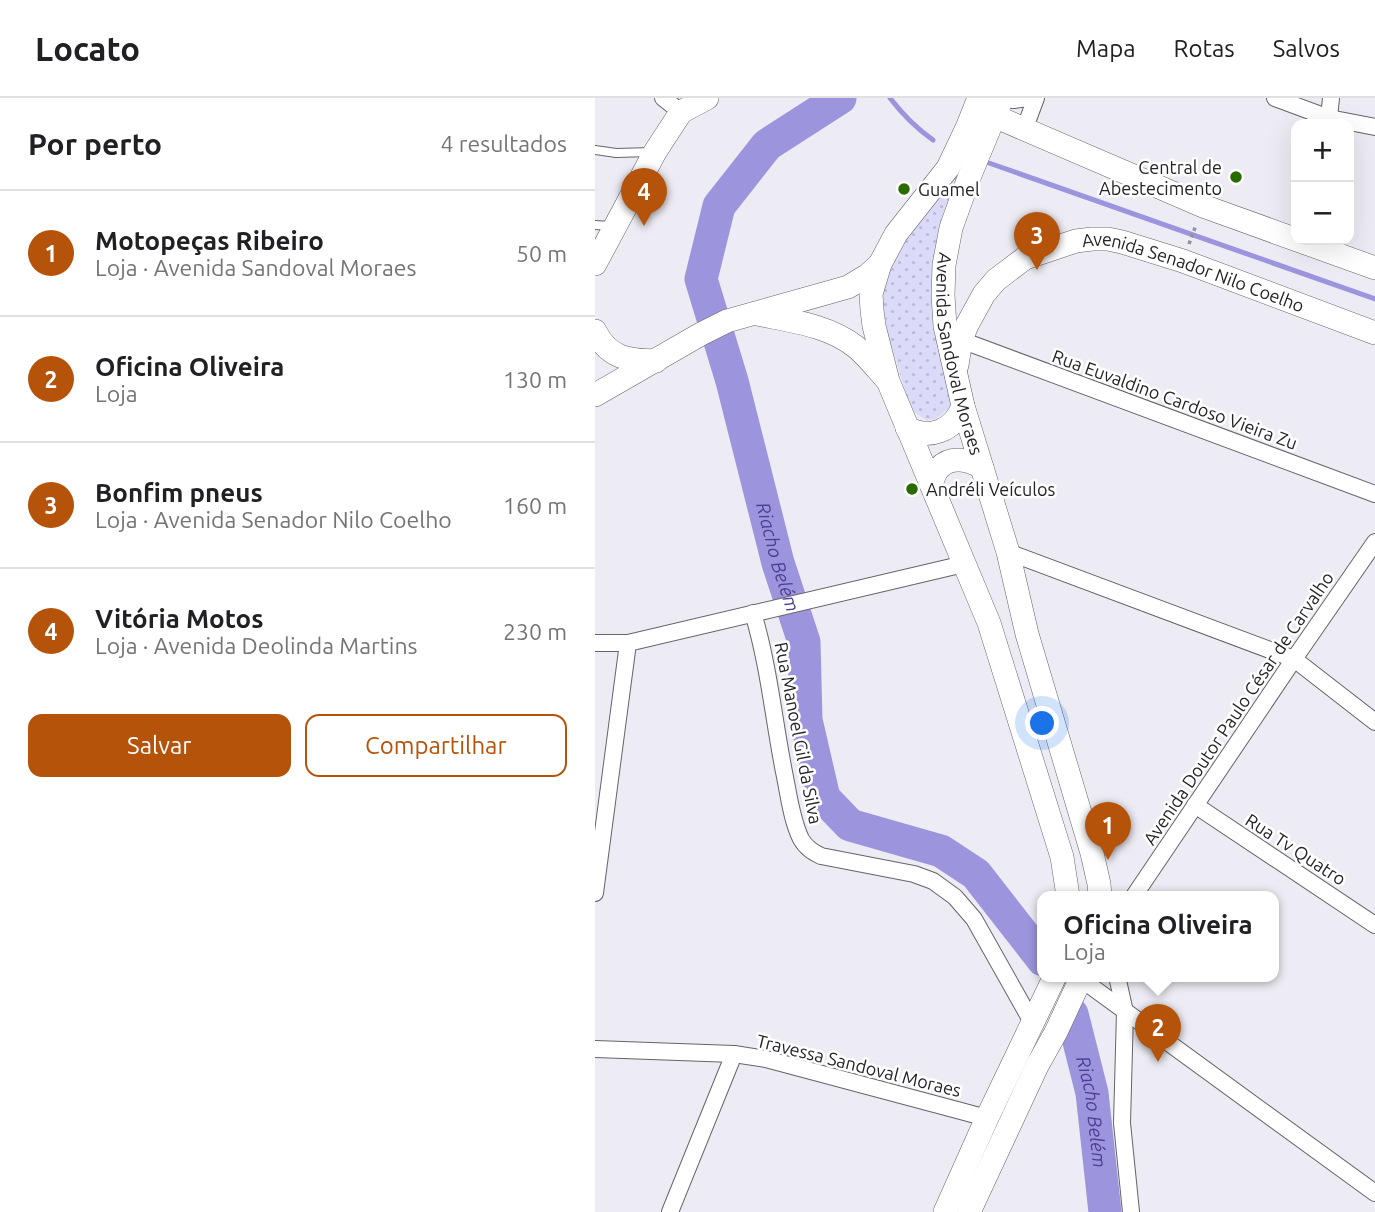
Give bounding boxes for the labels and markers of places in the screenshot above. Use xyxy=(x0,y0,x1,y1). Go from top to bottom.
place label: Central de Abestecimento xyxy=(1099,157,1222,198)
pin: 4 xyxy=(621,168,667,226)
marker: Central de Abestecimento xyxy=(1228,169,1244,185)
place label: Guamel xyxy=(918,179,980,199)
marker: Guamel xyxy=(896,181,912,197)
pin: 3 xyxy=(1014,212,1060,270)
place label: Andréli Veículos xyxy=(926,479,1055,499)
marker: Andréli Veículos xyxy=(904,481,920,497)
pin: 1 xyxy=(1085,802,1131,860)
pin: 2 xyxy=(1135,1004,1181,1062)

